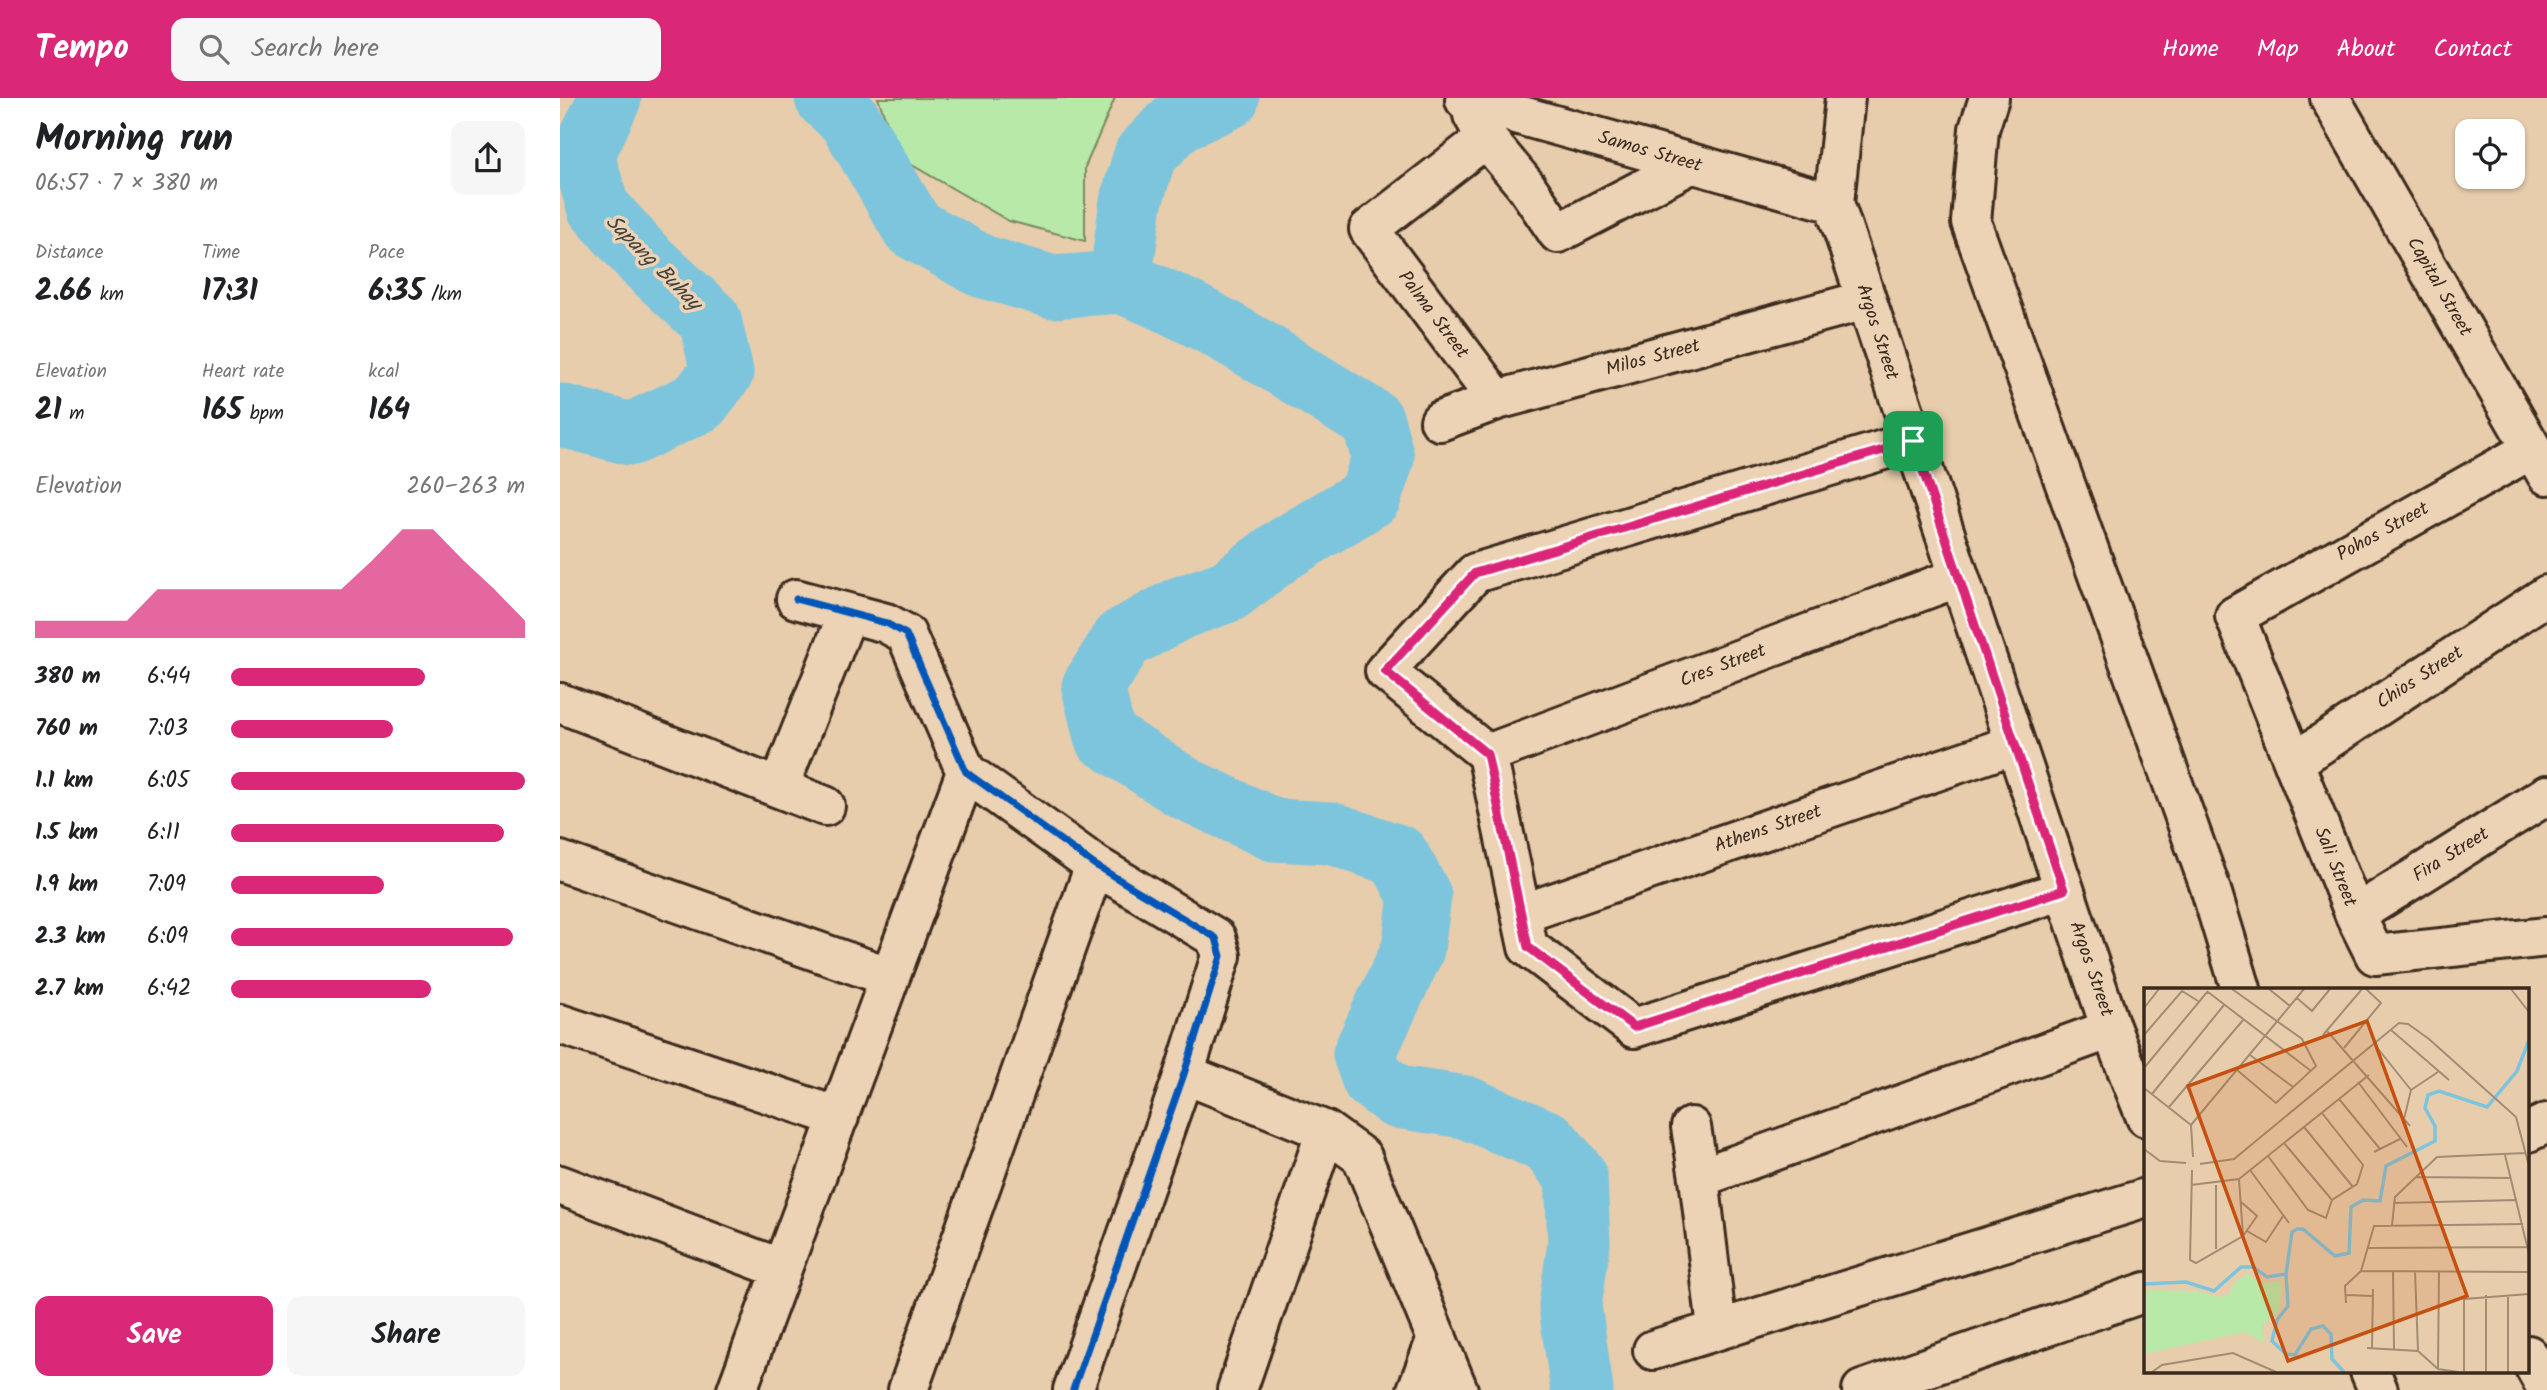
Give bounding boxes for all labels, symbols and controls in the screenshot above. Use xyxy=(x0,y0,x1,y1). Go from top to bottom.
search box xyxy=(171,18,661,81)
text: Tempo xyxy=(35,23,129,76)
text: Search here xyxy=(251,28,379,70)
icon: search xyxy=(195,30,233,68)
text: Home xyxy=(2162,30,2219,69)
text: Map xyxy=(2257,30,2299,69)
text: About xyxy=(2337,30,2395,69)
text: Contact xyxy=(2433,30,2512,69)
text: Morning run xyxy=(35,110,233,170)
map controls xyxy=(2455,119,2525,189)
button: locate xyxy=(2455,119,2525,189)
button: share xyxy=(451,121,525,195)
street label: Samos Street xyxy=(1595,123,1706,181)
text: 06:57 · 7 × 380 m xyxy=(35,166,218,202)
water label: Sapang Buhay xyxy=(597,207,711,321)
street label: Capital Street xyxy=(2398,232,2480,343)
text: Distance xyxy=(35,238,103,268)
text: Time xyxy=(202,238,240,268)
text: Pace xyxy=(368,238,405,268)
street label: Palma Street xyxy=(1390,265,1477,366)
text: 2.66 xyxy=(35,268,92,316)
text: 17:31 xyxy=(202,268,258,316)
text: 6:35 xyxy=(368,268,424,316)
text: km xyxy=(92,280,124,310)
text: /km xyxy=(424,280,462,310)
street label: Argos Street xyxy=(1847,280,1907,385)
street label: Milos Street xyxy=(1602,331,1704,385)
text: Elevation xyxy=(35,357,107,387)
text: Heart rate xyxy=(202,357,284,387)
text: kcal xyxy=(368,357,399,387)
text: 21 xyxy=(35,387,62,435)
text: 165 xyxy=(202,387,242,435)
text: 164 xyxy=(368,387,410,435)
text: m xyxy=(62,399,84,429)
text: bpm xyxy=(242,399,284,429)
pin xyxy=(1883,411,1943,471)
icon: arrive xyxy=(1894,422,1932,460)
text: Elevation xyxy=(35,469,122,505)
text: 260–263 m xyxy=(407,469,525,505)
street label: Pohos Street xyxy=(2331,494,2435,570)
street label: Cres Street xyxy=(1676,636,1771,696)
street label: Chios Street xyxy=(2370,638,2470,717)
text: 380 m xyxy=(35,659,101,695)
text: 6:44 xyxy=(147,659,191,695)
text: 760 m xyxy=(35,711,98,747)
text: 7:03 xyxy=(147,711,188,747)
text: 1.1 km xyxy=(35,763,93,799)
text: 6:05 xyxy=(147,763,189,799)
street label: Athens Street xyxy=(1710,796,1826,861)
text: 1.5 km xyxy=(35,815,98,851)
text: 6:11 xyxy=(147,815,180,851)
street label: Fira Street xyxy=(2407,819,2496,890)
street label: Sali Street xyxy=(2305,822,2365,912)
text: 1.9 km xyxy=(35,867,98,903)
text: 7:09 xyxy=(147,867,186,903)
street label: Argos Street xyxy=(2061,917,2122,1021)
text: 2.3 km xyxy=(35,919,105,955)
text: 6:09 xyxy=(147,919,188,955)
text: 2.7 km xyxy=(35,971,104,1007)
text: 6:42 xyxy=(147,971,191,1007)
inset map xyxy=(2144,988,2529,1372)
button: Save xyxy=(35,1296,273,1376)
button: Share xyxy=(287,1296,525,1376)

